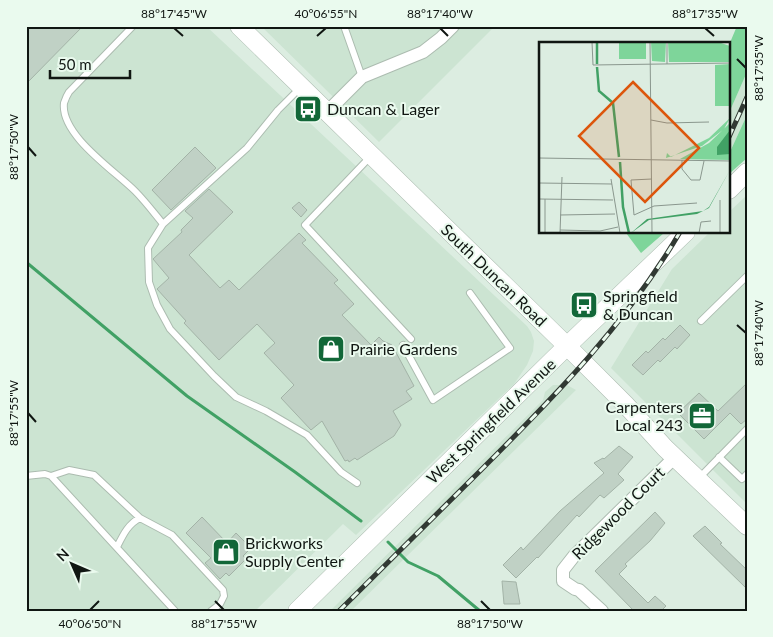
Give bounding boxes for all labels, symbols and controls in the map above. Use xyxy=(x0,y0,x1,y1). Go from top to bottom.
text: 88°17'45"W xyxy=(141,6,208,21)
text: 40°06'55"N xyxy=(295,6,357,21)
text: 88°17'40"W xyxy=(407,6,474,21)
text: 88°17'35"W xyxy=(672,6,739,21)
text: 88°17'35"W xyxy=(751,34,766,101)
inset map xyxy=(539,42,730,234)
scale bar xyxy=(50,48,130,80)
text: 50 m xyxy=(58,55,92,73)
bus stop icon: Duncan & Lager xyxy=(293,94,323,124)
place label: Duncan & Lager xyxy=(327,99,440,118)
text: 88°17'50"W xyxy=(6,113,21,180)
street label: South Duncan Road xyxy=(438,219,551,330)
place label: Springfield & Duncan xyxy=(603,286,678,323)
bus stop icon: Springfield & Duncan xyxy=(569,290,599,320)
text: 88°17'40"W xyxy=(751,299,766,366)
shop icon: Prairie Gardens xyxy=(316,334,346,364)
place label: Prairie Gardens xyxy=(350,339,458,358)
street label: West Springfield Avenue xyxy=(422,354,559,487)
text: 88°17'55"W xyxy=(6,379,21,446)
place label: Carpenters Local 243 xyxy=(605,397,683,434)
office icon: Carpenters Local 243 xyxy=(687,401,717,431)
street label: Ridgewood Court xyxy=(567,462,668,563)
place label: Brickworks Supply Center xyxy=(245,533,344,570)
shop icon: Brickworks Supply Center xyxy=(211,537,241,567)
north arrow xyxy=(48,540,98,590)
text: N xyxy=(53,545,72,564)
text: 40°06'50"N xyxy=(59,616,121,631)
text: 88°17'55"W xyxy=(191,616,258,631)
text: 88°17'50"W xyxy=(457,616,524,631)

